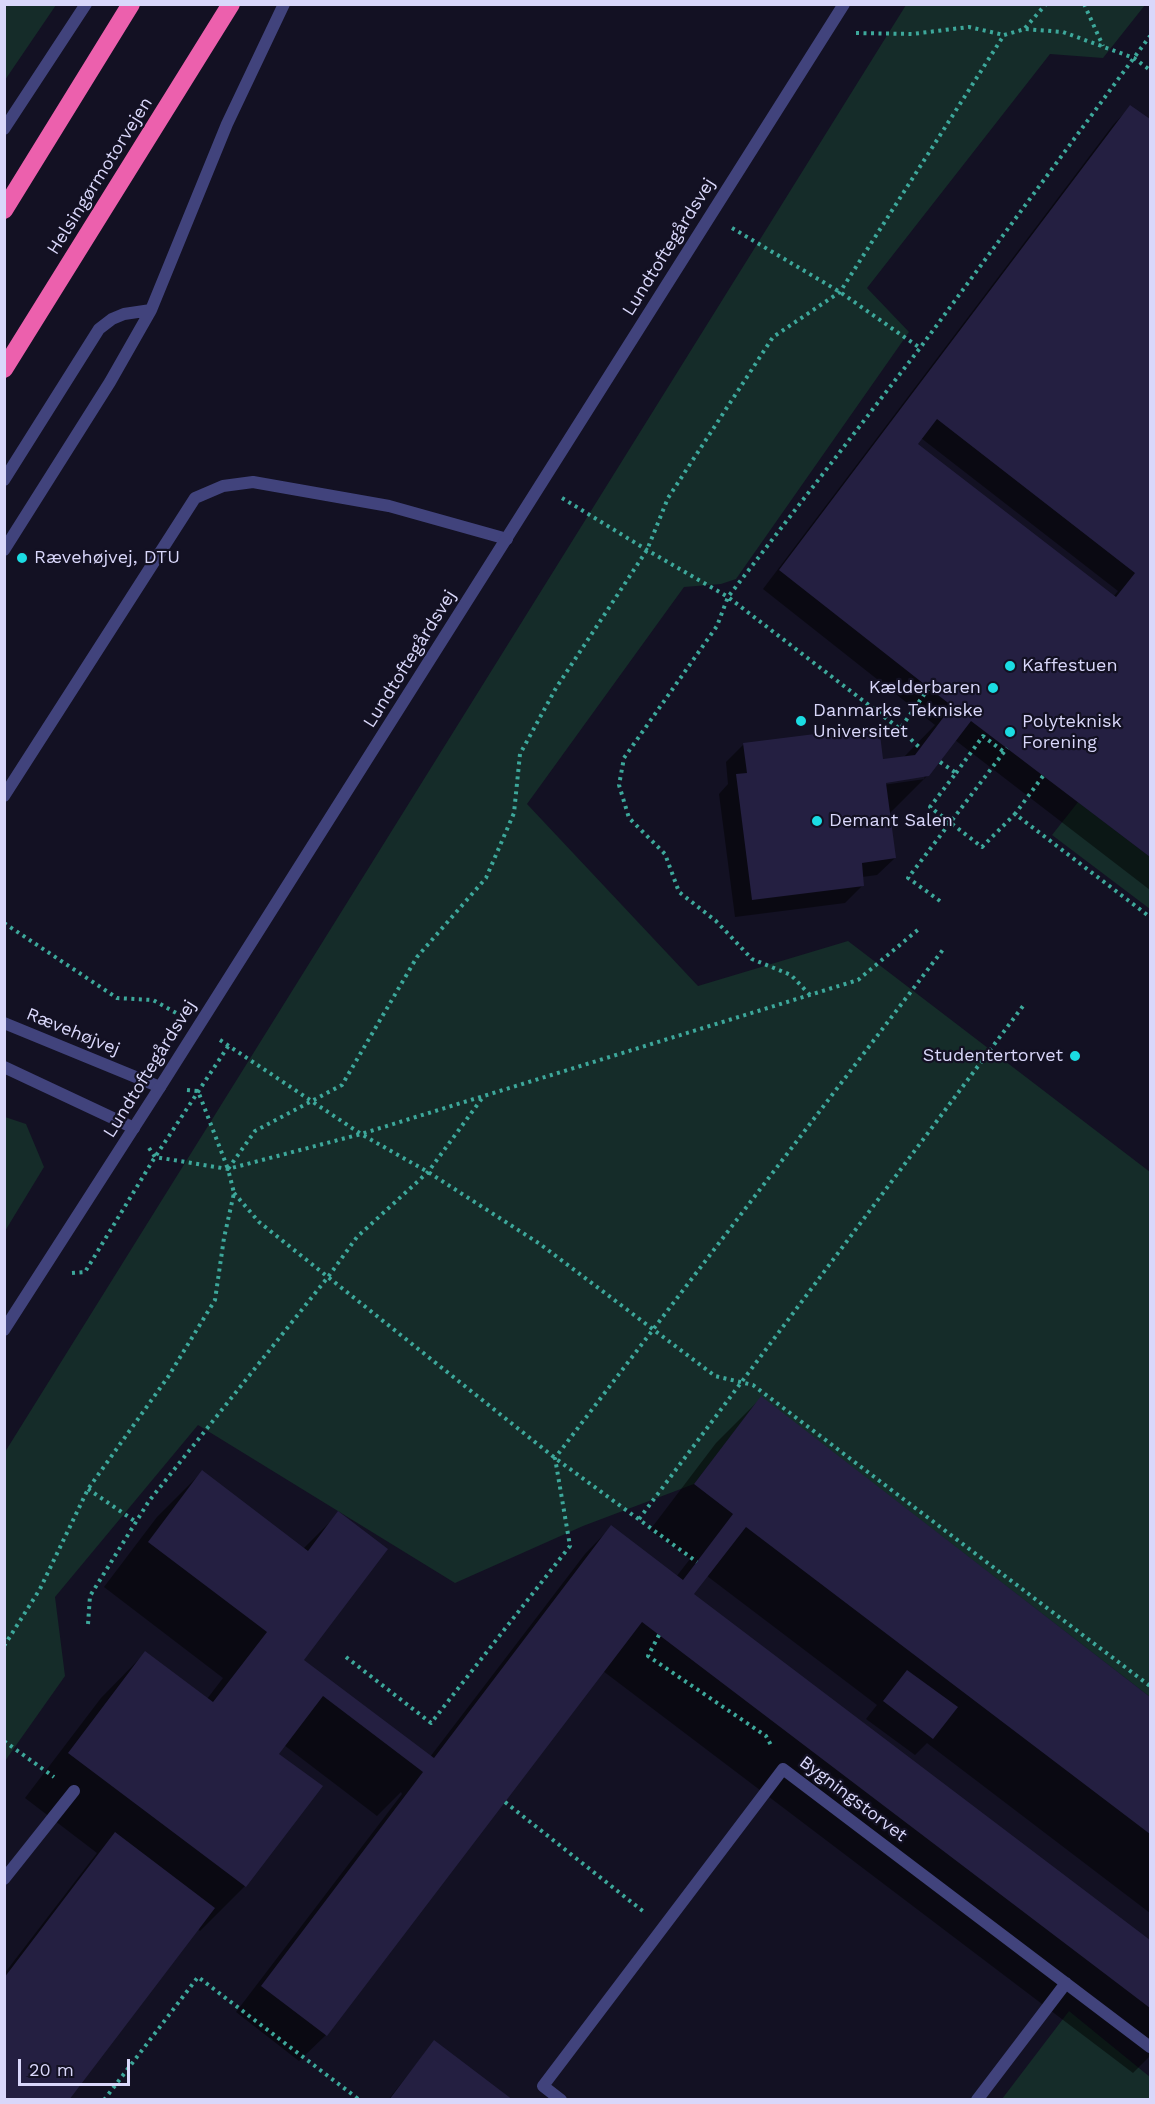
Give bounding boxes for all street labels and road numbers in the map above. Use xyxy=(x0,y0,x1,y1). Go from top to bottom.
street label: Helsingørmotorvejen xyxy=(43,93,157,259)
street label: Lundtoftegårdsvej xyxy=(618,174,720,320)
street label: Lundtoftegårdsvej xyxy=(359,586,461,732)
street label: Lundtoftegårdsvej xyxy=(99,996,201,1142)
street label: Rævehøjvej xyxy=(23,1003,123,1061)
street label: Bygningstorvet xyxy=(795,1751,911,1847)

